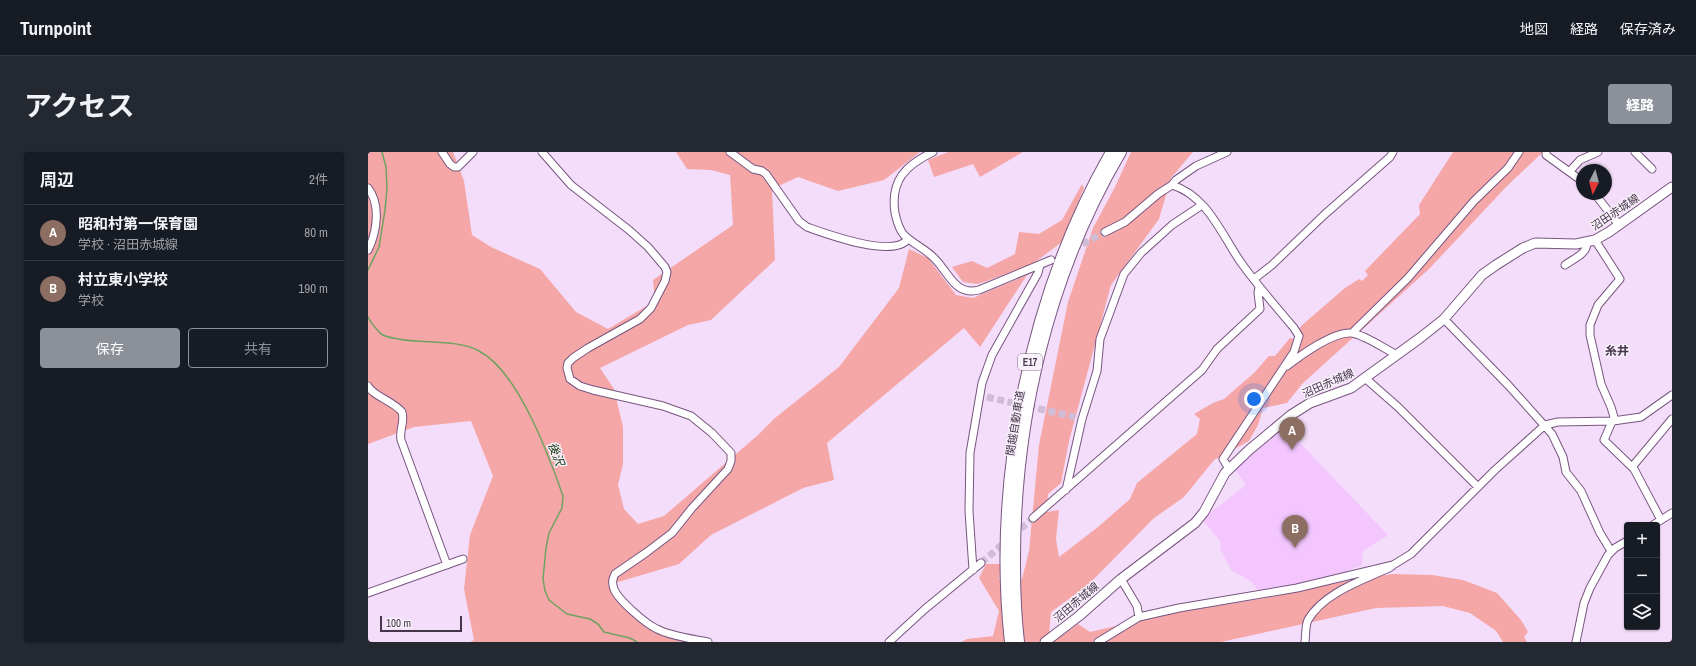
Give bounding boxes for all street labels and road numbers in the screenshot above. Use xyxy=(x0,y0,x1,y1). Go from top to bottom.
street label: 沼田赤城線 xyxy=(1588,191,1642,233)
road number: E17 xyxy=(1018,354,1042,370)
street label: 沼田赤城線 xyxy=(1300,365,1356,401)
street label: 関越自動車道 xyxy=(1003,389,1027,457)
street label: 沼田赤城線 xyxy=(1050,579,1102,625)

